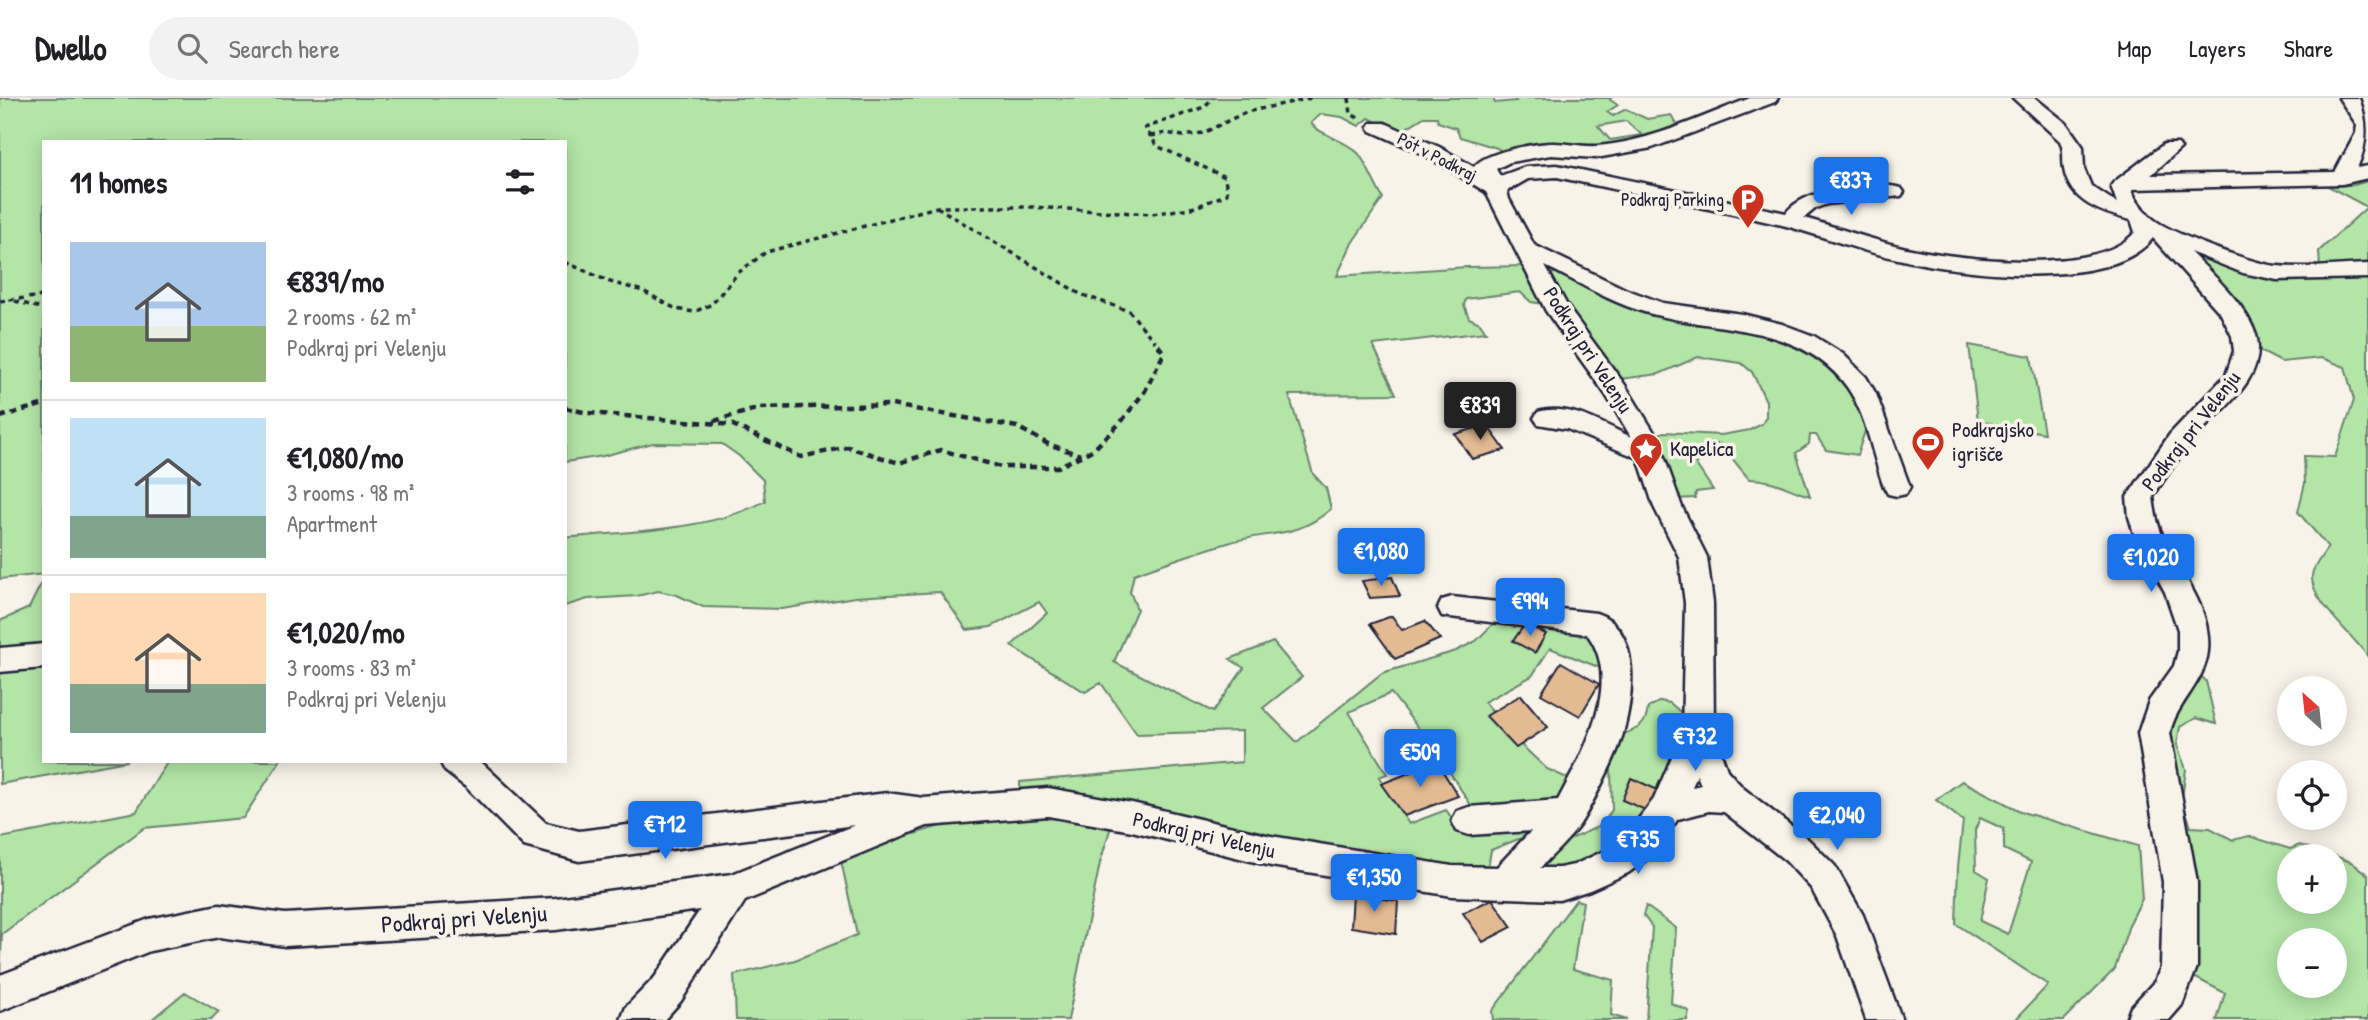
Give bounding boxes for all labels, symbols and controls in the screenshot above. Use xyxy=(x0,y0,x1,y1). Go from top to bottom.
search box xyxy=(149,17,639,80)
text: Dwello xyxy=(35,26,107,70)
icon: search xyxy=(173,29,211,67)
text: Search here xyxy=(229,31,340,66)
text: Map xyxy=(2117,32,2151,64)
text: Layers xyxy=(2189,32,2246,64)
text: Share xyxy=(2284,32,2333,64)
street label: Pot v Podkraj xyxy=(1393,126,1481,187)
pin: €837 xyxy=(1810,158,1892,217)
text: 11 homes xyxy=(70,162,167,202)
icon: filters xyxy=(501,163,539,201)
text: €837 xyxy=(1830,164,1872,195)
parking icon: Podkraj Parking xyxy=(1729,181,1767,230)
place label: Podkraj Parking xyxy=(1621,187,1724,212)
text: €839/mo xyxy=(287,261,384,301)
icon: home xyxy=(126,270,210,354)
street label: Podkraj pri Velenju xyxy=(1537,281,1640,419)
text: 2 rooms · 62 m² xyxy=(287,301,416,332)
text: Podkraj pri Velenju xyxy=(287,332,446,363)
street label: Podkraj pri Velenju xyxy=(2135,364,2247,497)
pin: €839 xyxy=(1439,382,1521,442)
text: €839 xyxy=(1460,389,1500,420)
place label: Podkrajsko igrišče xyxy=(1952,415,2034,468)
sports icon: Podkrajsko igrišče xyxy=(1909,423,1947,472)
place icon: Kapelica xyxy=(1627,430,1665,479)
place label: Kapelica xyxy=(1670,434,1733,463)
text: €1,080/mo xyxy=(287,437,403,477)
icon: home xyxy=(126,446,210,530)
text: 3 rooms · 98 m² xyxy=(287,477,414,508)
text: Apartment xyxy=(287,508,377,539)
pin: €1,080 xyxy=(1324,528,1438,588)
pin: €1,020 xyxy=(2094,534,2208,594)
text: €1,080 xyxy=(1354,535,1408,566)
text: €1,020 xyxy=(2123,541,2179,572)
pin: €994 xyxy=(1489,578,1571,638)
text: €994 xyxy=(1512,585,1548,616)
text: €1,020/mo xyxy=(287,612,404,652)
icon: home xyxy=(126,621,210,705)
text: 3 rooms · 83 m² xyxy=(287,652,416,683)
north arrow xyxy=(2277,676,2347,746)
map controls xyxy=(2277,676,2347,998)
text: Podkraj pri Velenju xyxy=(287,683,446,714)
pin: €732 xyxy=(1654,714,1736,773)
text: €732 xyxy=(1673,720,1717,751)
pin: €509 xyxy=(1379,730,1461,789)
text: €509 xyxy=(1400,736,1440,767)
button: locate xyxy=(2277,760,2347,830)
pin: €2,040 xyxy=(1780,792,1894,852)
text: €2,040 xyxy=(1809,799,1865,830)
pin: €712 xyxy=(624,802,706,861)
street label: Podkraj pri Velenju xyxy=(1130,804,1279,865)
text: €712 xyxy=(644,808,686,839)
pin: €735 xyxy=(1597,816,1679,876)
text: €735 xyxy=(1617,823,1659,854)
button: + xyxy=(2277,844,2347,914)
pin: €1,350 xyxy=(1317,854,1431,914)
text: €1,350 xyxy=(1347,861,1401,892)
street label: Podkraj pri Velenju xyxy=(380,896,548,940)
button: − xyxy=(2277,928,2347,998)

